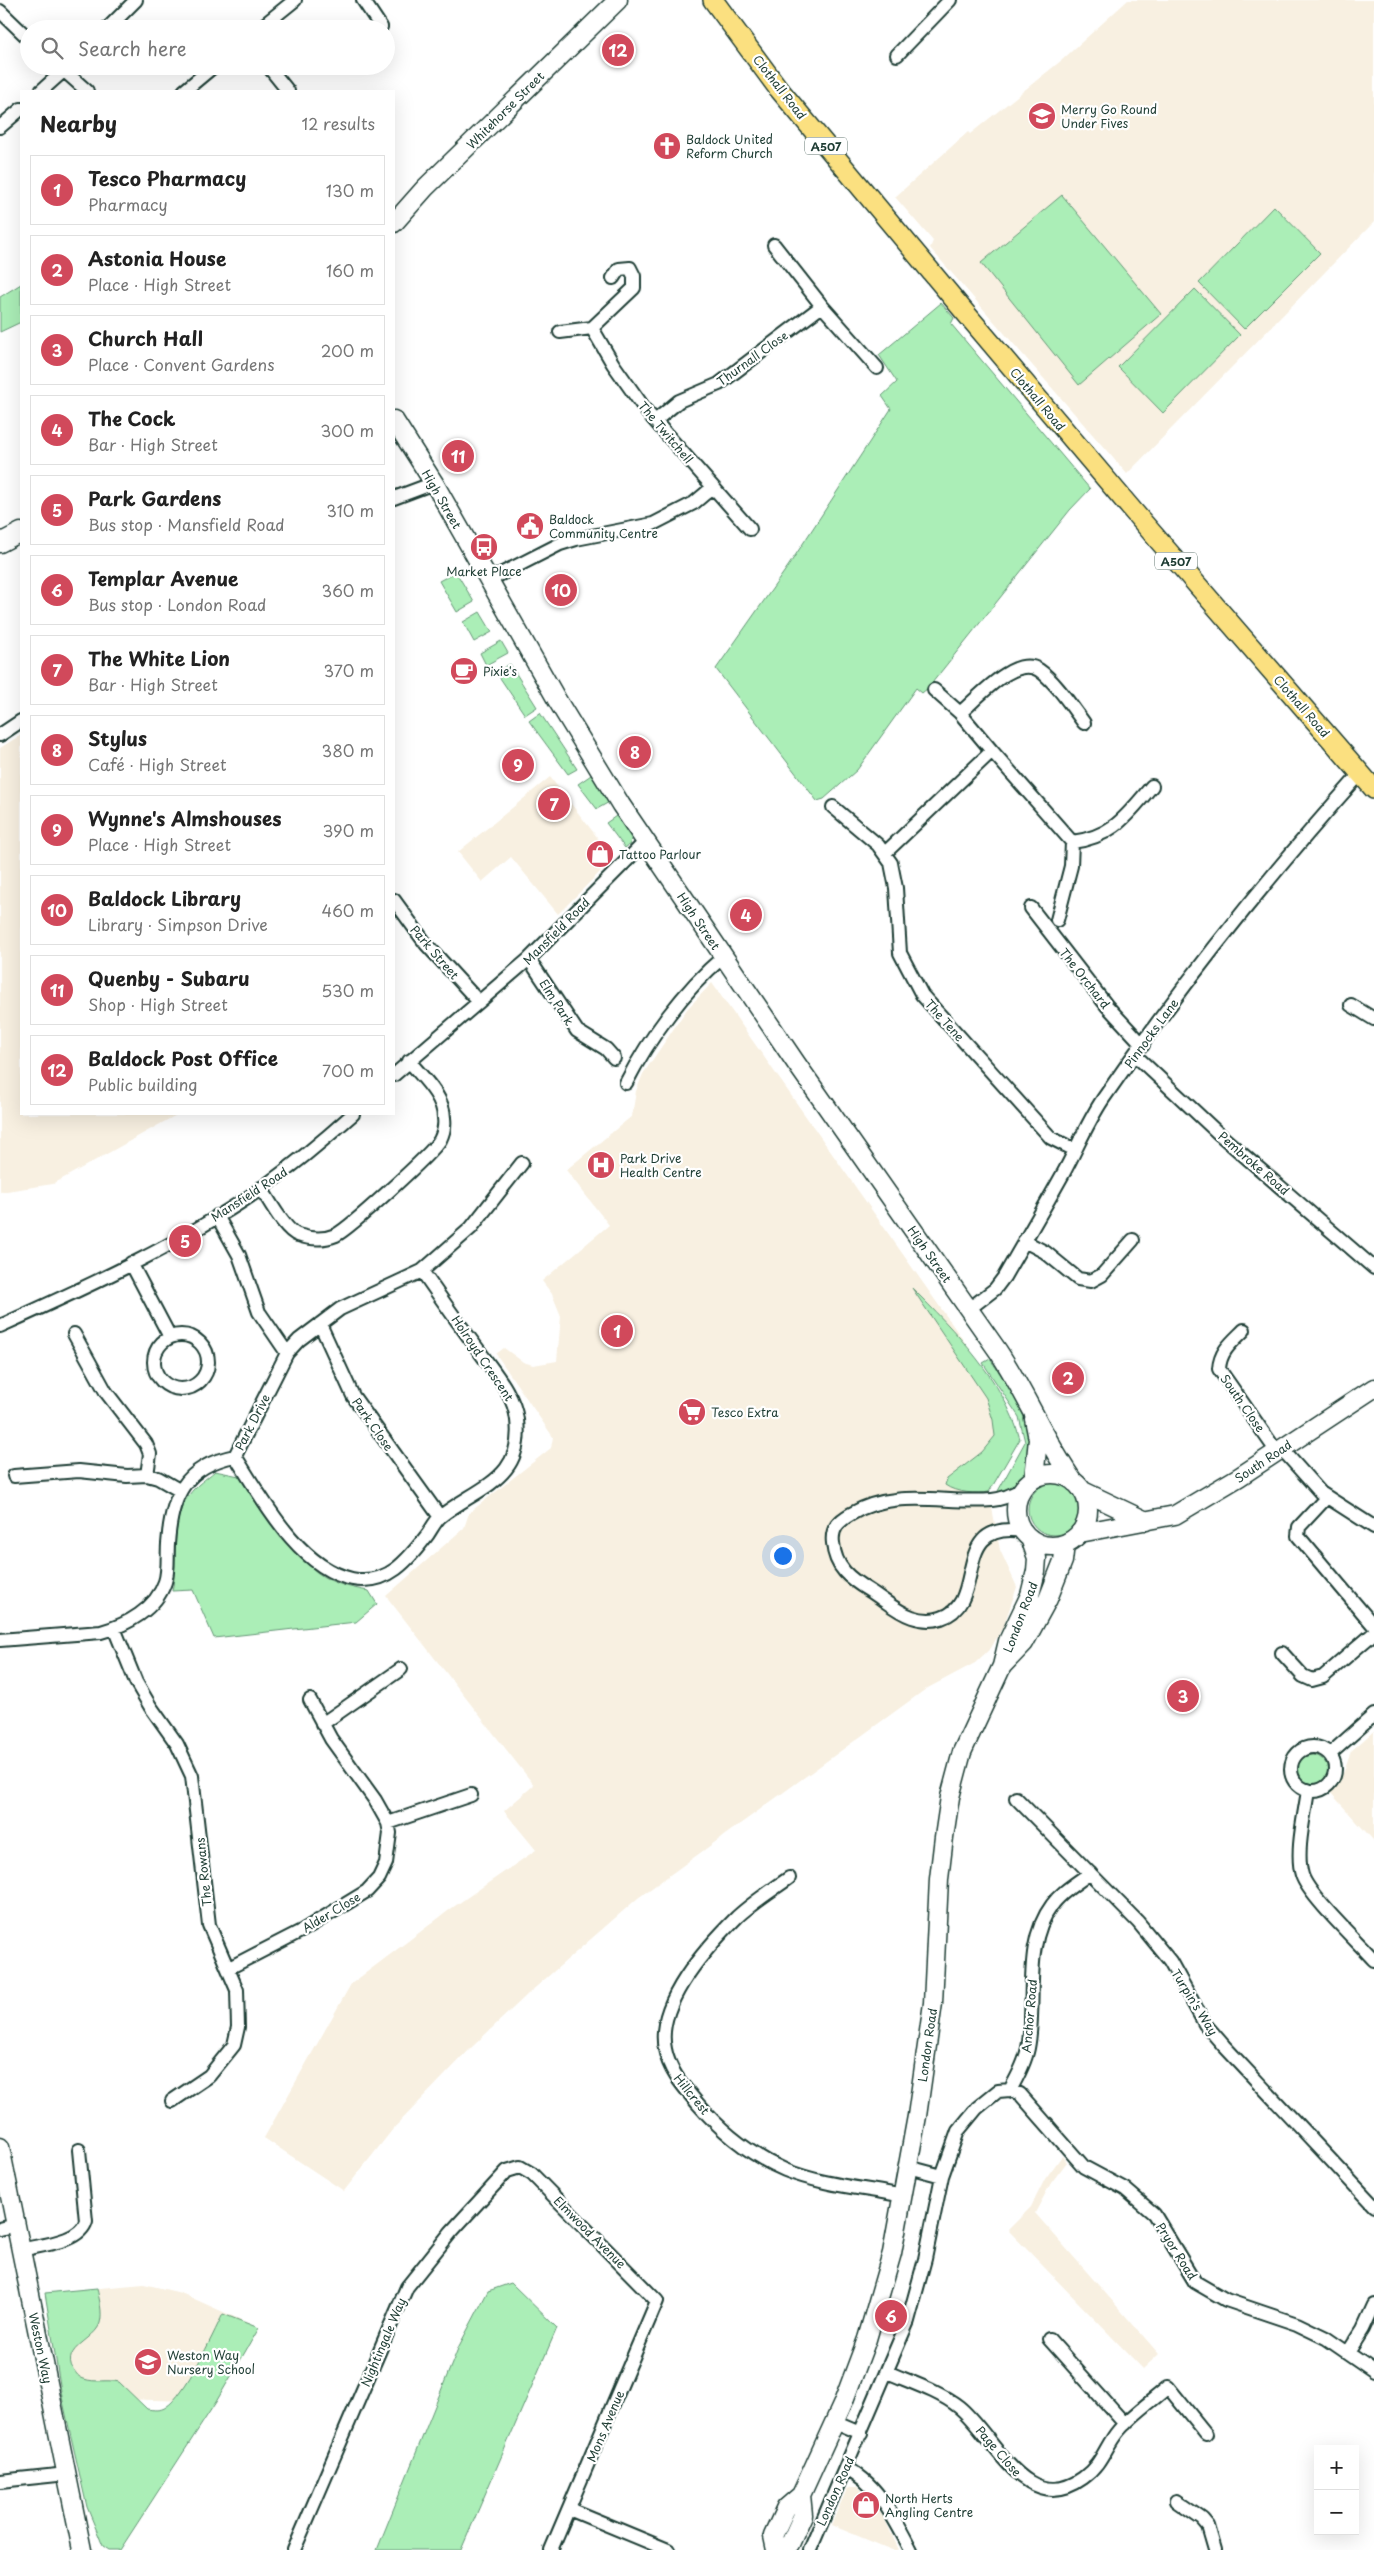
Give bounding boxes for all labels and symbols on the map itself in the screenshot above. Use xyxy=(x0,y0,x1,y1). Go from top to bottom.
pin: 12 xyxy=(602,31,634,69)
street label: Clothall Road xyxy=(749,51,811,123)
street label: Whitehorse Street xyxy=(462,67,548,153)
place label: Merry Go Round Under Fives xyxy=(1061,100,1157,132)
school or university icon: Merry Go Round Under Fives xyxy=(1027,101,1057,131)
place label: Baldock United Reform Church xyxy=(686,130,773,162)
church icon: Baldock United Reform Church xyxy=(652,131,682,161)
road number: A507 xyxy=(805,138,847,154)
street label: Thurnall Close xyxy=(713,326,791,390)
street label: Clothall Road xyxy=(1006,363,1070,435)
street label: The Twitchell xyxy=(635,397,697,467)
pin: 11 xyxy=(442,437,474,475)
street label: High Street xyxy=(418,466,466,532)
place label: Baldock Community Centre xyxy=(549,510,658,542)
public building icon: Baldock Community Centre xyxy=(515,511,545,541)
bus stop icon: Market Place xyxy=(469,532,499,562)
road number: A507 xyxy=(1155,552,1197,570)
place label: Market Place xyxy=(446,562,522,580)
pin: 10 xyxy=(545,571,577,609)
cafe icon: Pixie's xyxy=(449,656,479,686)
place label: Pixie's xyxy=(483,662,517,680)
street label: Clothall Road xyxy=(1270,671,1334,741)
pin: 8 xyxy=(619,733,651,771)
pin: 9 xyxy=(502,746,534,784)
pin: 7 xyxy=(538,785,570,823)
shop icon: Tattoo Parlour xyxy=(585,839,615,869)
place label: Tattoo Parlour xyxy=(619,845,702,863)
street label: High Street xyxy=(673,889,725,953)
street label: Mansfield Road xyxy=(518,893,594,969)
pin: 4 xyxy=(730,896,762,934)
street label: Park Street xyxy=(406,921,464,983)
street label: The Orchard xyxy=(1056,944,1115,1013)
street label: Elm Park xyxy=(535,975,579,1029)
street label: Pinnocks Lane xyxy=(1120,994,1183,1071)
street label: The Tene xyxy=(921,995,969,1045)
street label: Pembroke Road xyxy=(1214,1127,1294,1199)
place label: Park Drive Health Centre xyxy=(620,1149,702,1181)
hospital icon: Park Drive Health Centre xyxy=(586,1150,616,1180)
street label: Mansfield Road xyxy=(207,1162,291,1226)
pin: 5 xyxy=(169,1222,201,1260)
street label: High Street xyxy=(904,1222,956,1286)
street label: Holroyd Crescent xyxy=(448,1312,518,1405)
pin: 1 xyxy=(601,1312,633,1350)
pin: 2 xyxy=(1052,1359,1084,1397)
street label: South Close xyxy=(1216,1370,1270,1436)
street label: Park Drive xyxy=(230,1391,274,1453)
street label: Park Close xyxy=(348,1394,398,1454)
supermarket icon: Tesco Extra xyxy=(677,1397,707,1427)
place label: Tesco Extra xyxy=(711,1403,779,1421)
street label: South Road xyxy=(1231,1435,1295,1487)
your location xyxy=(770,1543,796,1569)
street label: London Road xyxy=(998,1579,1042,1655)
pin: 3 xyxy=(1167,1677,1199,1715)
street label: The Rowans xyxy=(190,1836,216,1907)
street label: Alder Close xyxy=(298,1887,364,1937)
street label: Turpin's Way xyxy=(1167,1965,1223,2039)
street label: Anchor Road xyxy=(1017,1978,1041,2054)
street label: London Road xyxy=(913,2007,941,2083)
street label: Hillcrest xyxy=(670,2070,714,2118)
street label: Elmwood Avenue xyxy=(550,2192,630,2272)
street label: Pryor Road xyxy=(1152,2219,1202,2283)
street label: Nightingale Way xyxy=(356,2295,410,2389)
pin: 6 xyxy=(875,2297,907,2335)
street label: Weston Way xyxy=(25,2311,57,2385)
place label: Weston Way Nursery School xyxy=(167,2346,255,2378)
school or university icon: Weston Way Nursery School xyxy=(133,2347,163,2377)
street label: Mons Avenue xyxy=(582,2387,628,2465)
street label: Page Close xyxy=(972,2422,1026,2480)
street label: London Road xyxy=(812,2453,858,2529)
place label: North Herts Angling Centre xyxy=(885,2489,973,2521)
shop icon: North Herts Angling Centre xyxy=(851,2490,881,2520)

